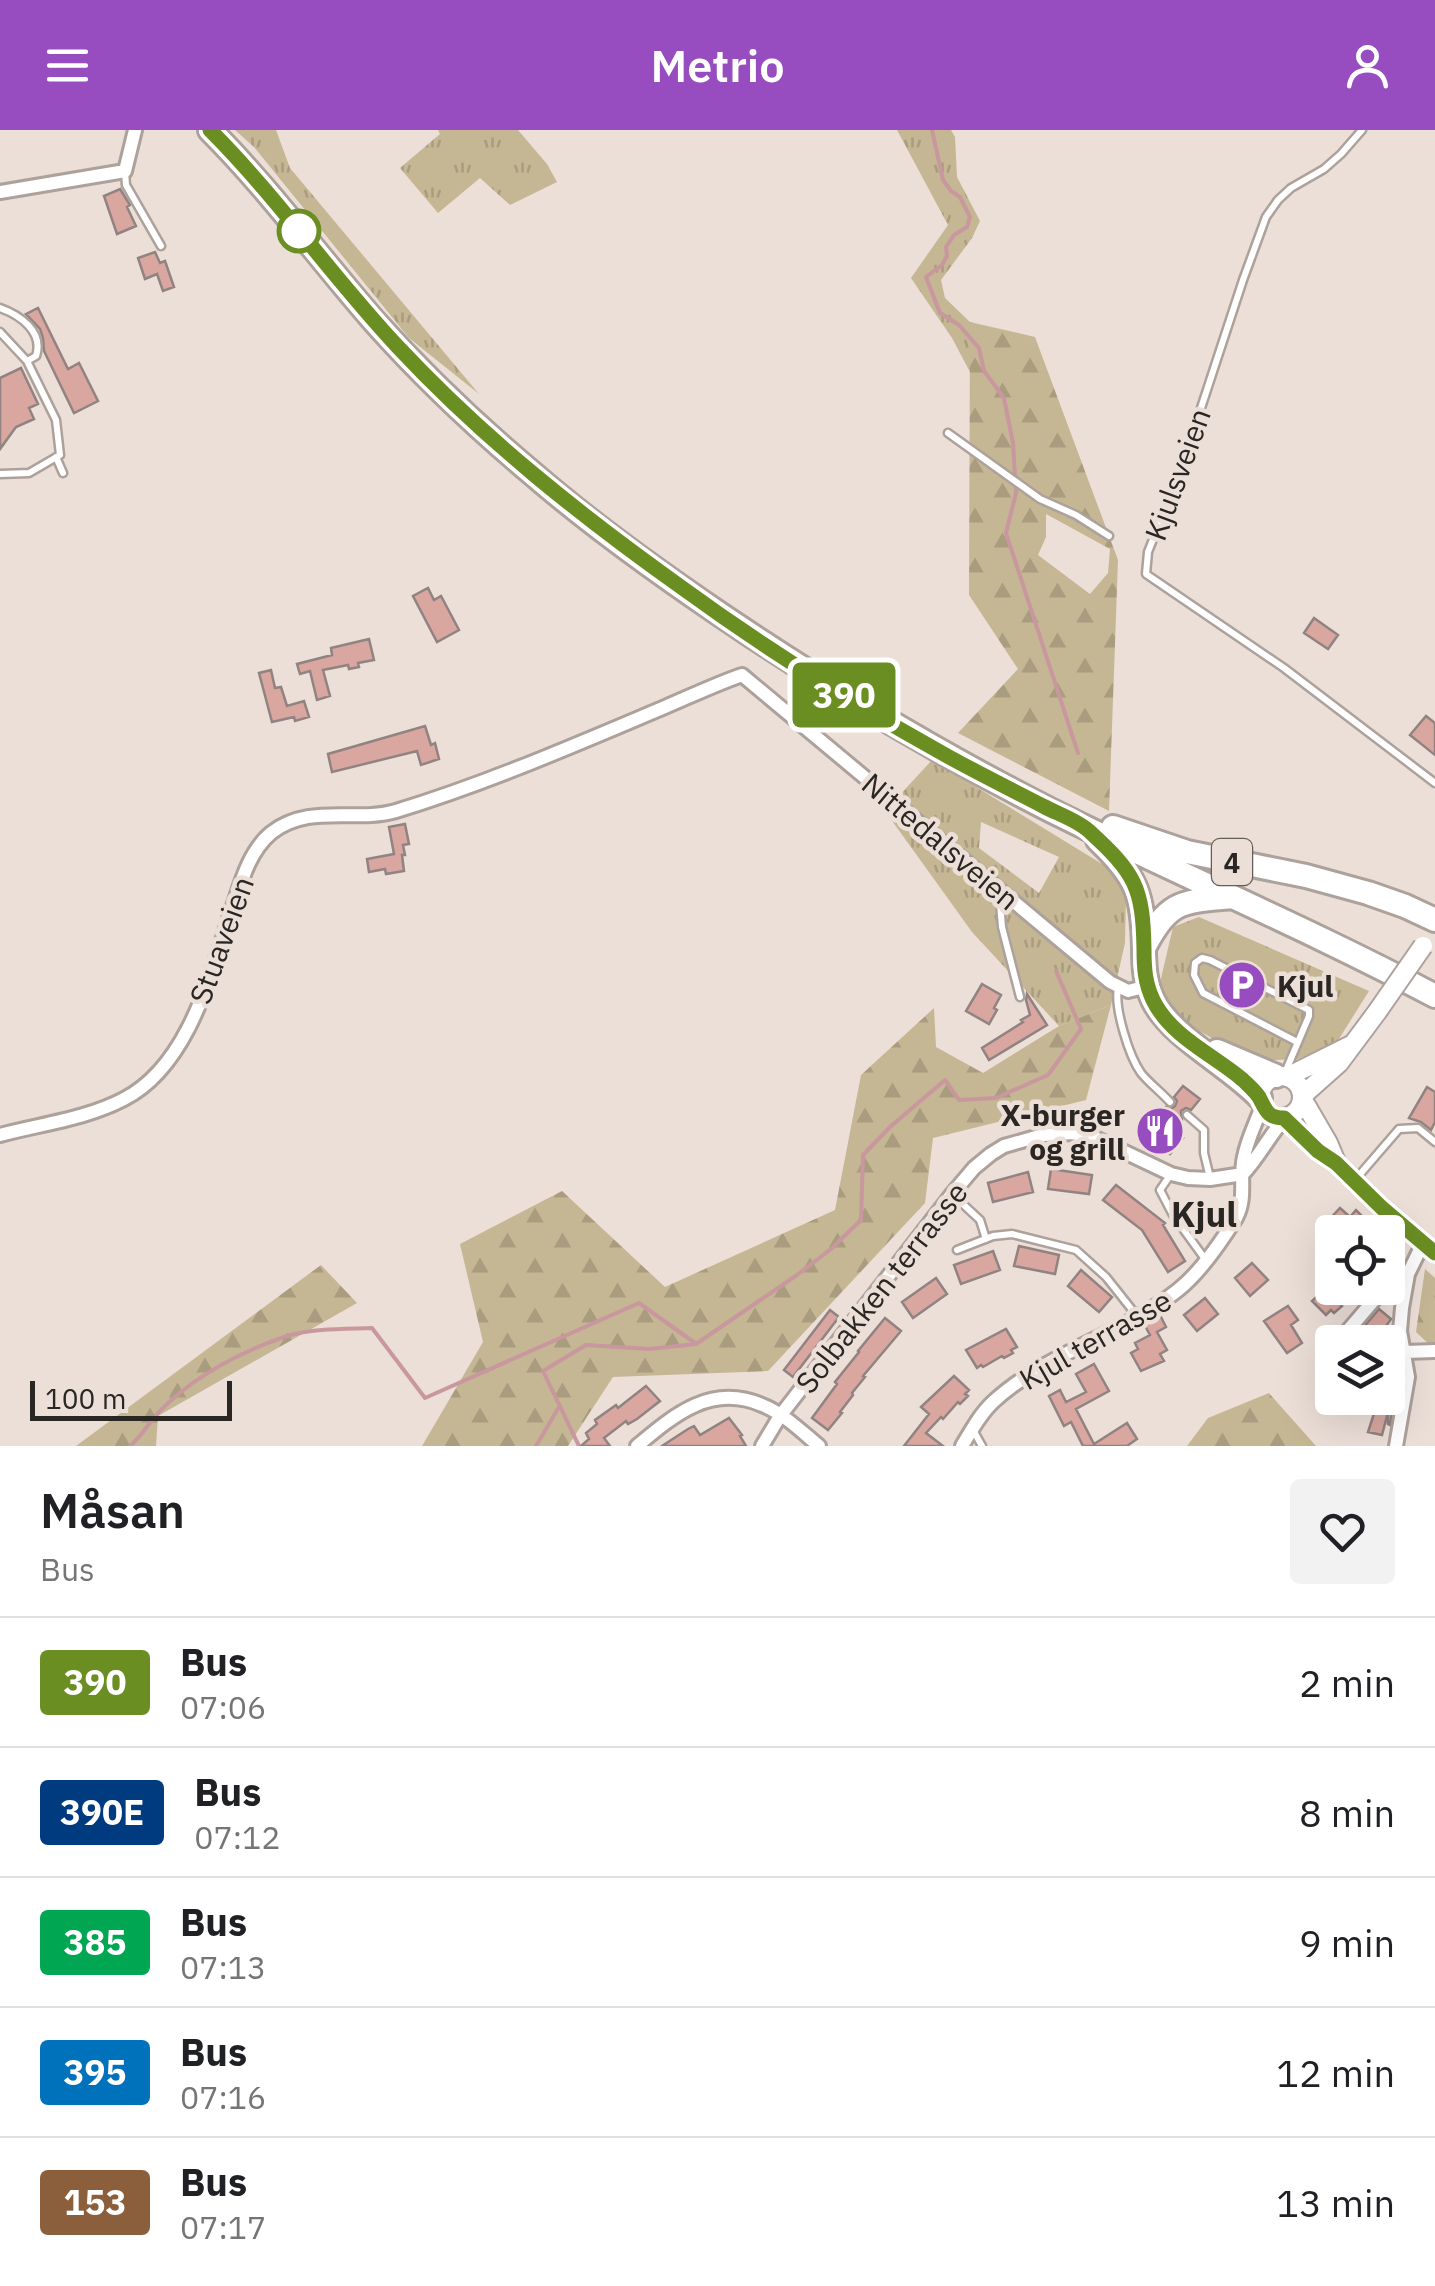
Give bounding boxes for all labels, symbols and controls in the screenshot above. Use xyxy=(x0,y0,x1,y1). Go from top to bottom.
text: Metrio xyxy=(650,36,785,94)
icon: menu xyxy=(40,38,95,93)
icon: person xyxy=(1340,38,1395,93)
unlabelled marker xyxy=(278,210,320,252)
street label: Kjulsveien xyxy=(1135,403,1219,545)
line badge: 390 xyxy=(786,662,902,728)
text: 390 xyxy=(812,672,876,718)
street label: Nittedalsveien xyxy=(854,764,1028,918)
road number: 4 xyxy=(1212,839,1252,885)
street label: Stuaveien xyxy=(180,871,262,1009)
parking icon: Kjul xyxy=(1216,959,1268,1011)
place label: Kjul xyxy=(1277,966,1333,1005)
place label: X-burger og grill xyxy=(1000,1095,1125,1168)
restaurant icon: X-burger og grill xyxy=(1134,1105,1186,1157)
street label: Solbakken terrasse xyxy=(786,1173,976,1401)
district label: Kjul xyxy=(1171,1191,1237,1237)
map controls xyxy=(1315,1215,1405,1415)
button: locate xyxy=(1315,1215,1405,1305)
street label: Kjul terrasse xyxy=(1012,1280,1178,1398)
button: layers xyxy=(1315,1325,1405,1415)
scale bar xyxy=(30,1376,232,1420)
text: 100 m xyxy=(45,1380,126,1417)
text: Måsan xyxy=(40,1479,185,1541)
button: heart xyxy=(1290,1479,1395,1584)
text: Bus xyxy=(40,1548,95,1590)
text: Bus xyxy=(180,1637,247,1686)
text: 2 min xyxy=(1299,1658,1395,1707)
text: 390 xyxy=(63,1659,127,1705)
text: 07:06 xyxy=(180,1686,266,1728)
text: Bus xyxy=(194,1767,261,1816)
text: 8 min xyxy=(1299,1788,1395,1837)
text: 390E xyxy=(60,1789,144,1835)
text: 07:12 xyxy=(194,1816,280,1858)
text: Bus xyxy=(180,1897,247,1946)
text: 9 min xyxy=(1299,1918,1395,1967)
text: 385 xyxy=(63,1919,127,1965)
text: 07:13 xyxy=(180,1946,266,1988)
text: Bus xyxy=(180,2027,247,2076)
text: 12 min xyxy=(1276,2048,1395,2097)
text: 395 xyxy=(63,2049,127,2095)
text: 07:16 xyxy=(180,2076,266,2118)
text: Bus xyxy=(180,2157,247,2206)
text: 13 min xyxy=(1276,2178,1395,2227)
text: 153 xyxy=(63,2179,127,2225)
text: 07:17 xyxy=(180,2206,266,2248)

